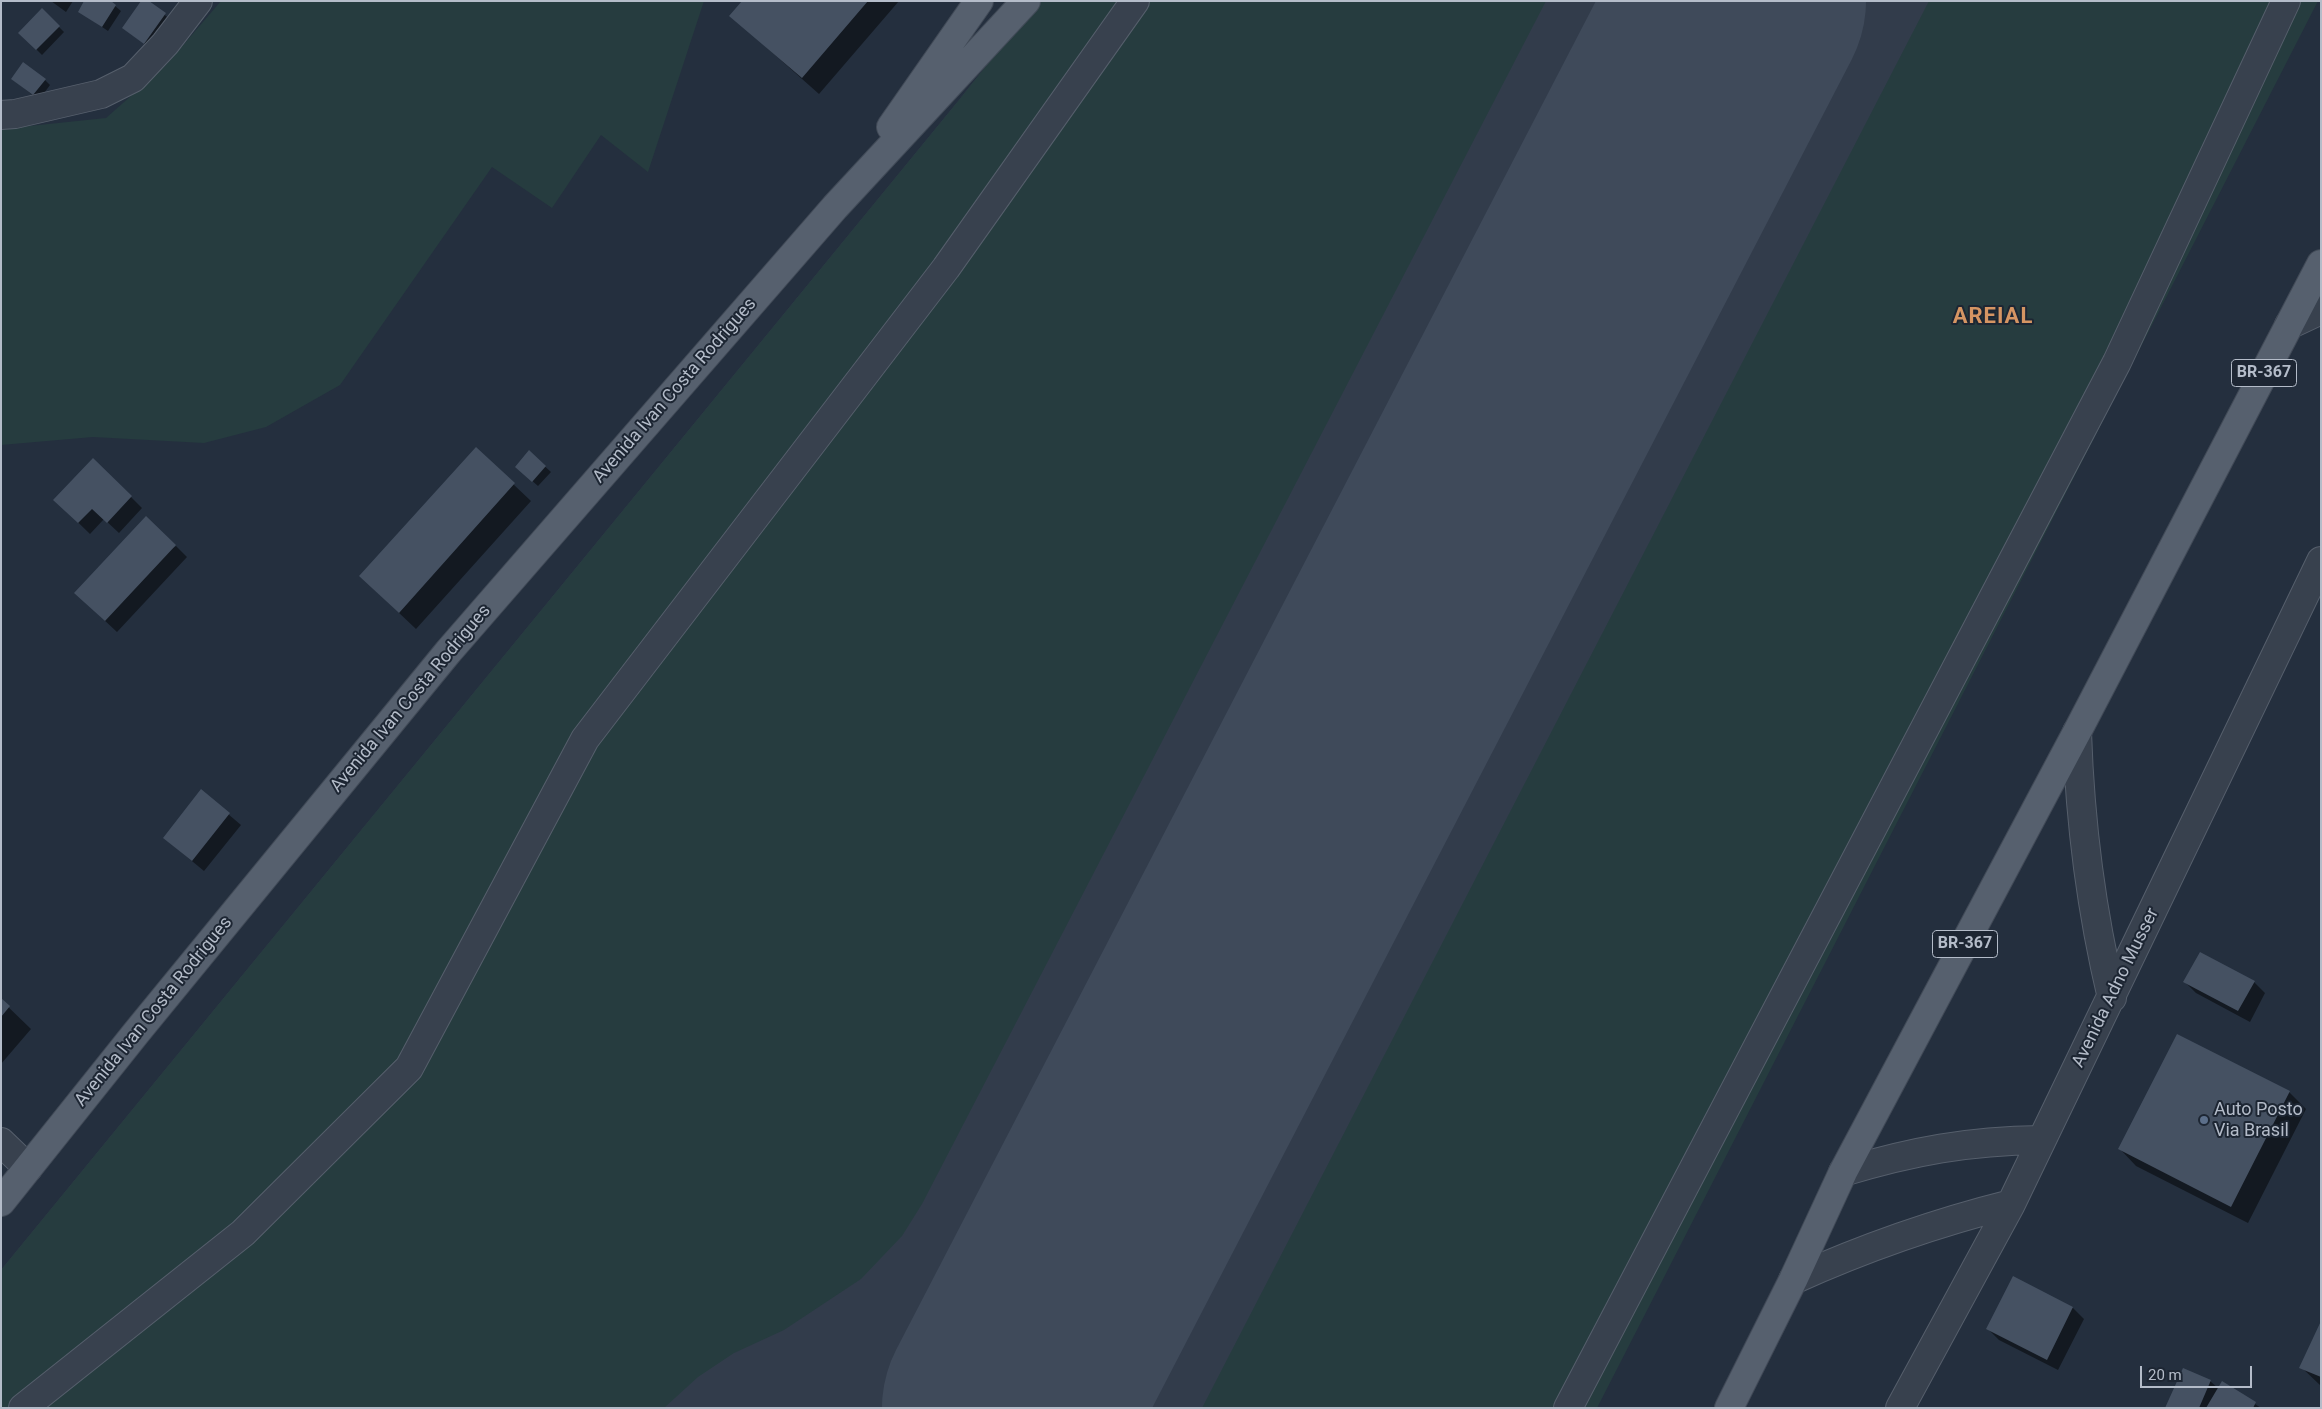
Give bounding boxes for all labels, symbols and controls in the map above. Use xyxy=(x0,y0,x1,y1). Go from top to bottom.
street label: Avenida Ivan Costa Rodrigues xyxy=(589,294,761,488)
district label: AREIAL xyxy=(1952,304,2034,330)
road number: BR-367 xyxy=(2232,359,2296,386)
street label: Avenida Ivan Costa Rodrigues xyxy=(326,601,496,797)
street label: Avenida Adno Musser xyxy=(2068,905,2164,1071)
street label: Avenida Ivan Costa Rodrigues xyxy=(71,913,237,1111)
road number: BR-367 xyxy=(1932,931,1998,958)
place label: Auto Posto Via Brasil xyxy=(2214,1099,2303,1142)
marker: Auto Posto Via Brasil xyxy=(2198,1114,2210,1126)
scale bar xyxy=(2142,1356,2254,1388)
text: 20 m xyxy=(2148,1366,2182,1384)

